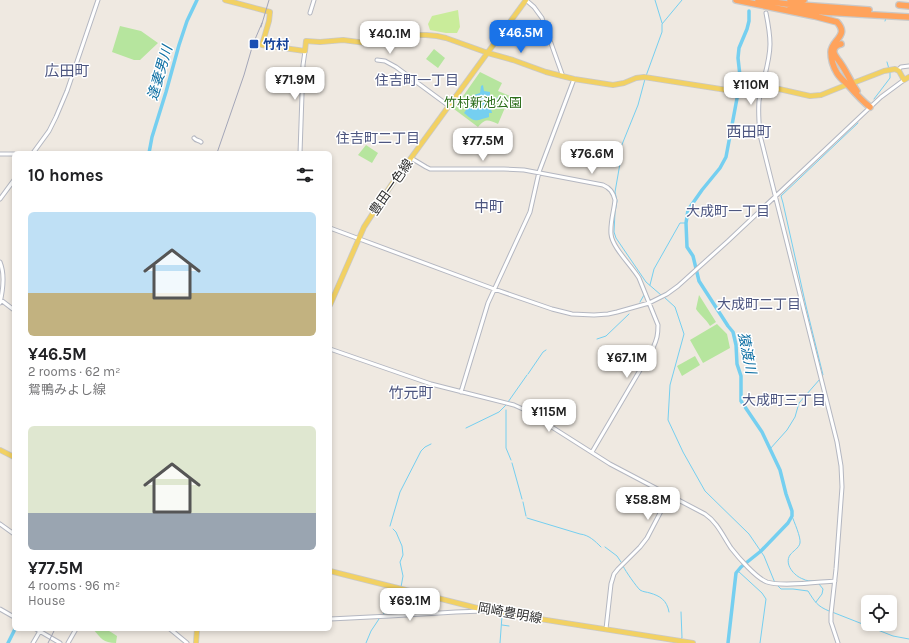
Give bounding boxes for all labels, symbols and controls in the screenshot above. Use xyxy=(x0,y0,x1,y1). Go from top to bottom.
pin: ¥46.5M xyxy=(488,20,554,54)
pin: ¥40.1M xyxy=(357,21,423,55)
text: ¥46.5M xyxy=(499,25,543,40)
text: ¥40.1M xyxy=(369,26,411,41)
place label: 竹村 xyxy=(263,37,289,52)
marker: 竹村 xyxy=(248,38,260,50)
water label: 逢妻男川 xyxy=(144,42,176,102)
district label: 広田町 xyxy=(44,62,90,80)
pin: ¥71.9M xyxy=(262,67,328,101)
text: ¥71.9M xyxy=(275,72,315,87)
district label: 住吉町一丁目 xyxy=(375,72,459,89)
pin: ¥110M xyxy=(723,72,779,106)
text: ¥110M xyxy=(733,77,769,92)
park label: 竹村新池公園 xyxy=(444,95,522,110)
district label: 西田町 xyxy=(726,123,772,141)
pin: ¥77.5M xyxy=(450,128,516,162)
district label: 住吉町二丁目 xyxy=(336,130,420,147)
text: ¥77.5M xyxy=(462,133,504,148)
pin: ¥76.6M xyxy=(559,141,625,175)
text: ¥76.6M xyxy=(570,146,614,161)
street label: 豊田一色線 xyxy=(366,156,416,218)
icon: filters xyxy=(294,164,316,186)
text: 10 homes xyxy=(28,165,103,185)
district label: 中町 xyxy=(474,198,504,216)
district label: 大成町一丁目 xyxy=(686,203,770,220)
icon: home xyxy=(136,238,208,310)
district label: 大成町二丁目 xyxy=(717,296,801,313)
water label: 猿渡川 xyxy=(735,331,760,377)
text: ¥46.5M xyxy=(28,344,87,364)
pin: ¥67.1M xyxy=(594,345,660,379)
text: ¥67.1M xyxy=(607,350,647,365)
text: 2 rooms · 62 m² xyxy=(28,364,120,379)
text: 鴛鴨みよし線 xyxy=(28,382,106,397)
district label: 竹元町 xyxy=(388,384,434,402)
district label: 大成町三丁目 xyxy=(742,392,826,409)
pin: ¥115M xyxy=(521,399,577,433)
text: ¥115M xyxy=(531,404,567,419)
icon: home xyxy=(136,452,208,524)
pin: ¥58.8M xyxy=(615,487,681,521)
text: ¥58.8M xyxy=(625,492,671,507)
text: ¥77.5M xyxy=(28,558,83,578)
text: 4 rooms · 96 m² xyxy=(28,578,120,593)
pin: ¥69.1M xyxy=(377,588,443,622)
text: House xyxy=(28,593,65,608)
text: ¥69.1M xyxy=(389,593,431,608)
map controls xyxy=(861,595,897,631)
button: locate xyxy=(861,595,897,631)
street label: 岡崎豊明線 xyxy=(477,600,543,626)

